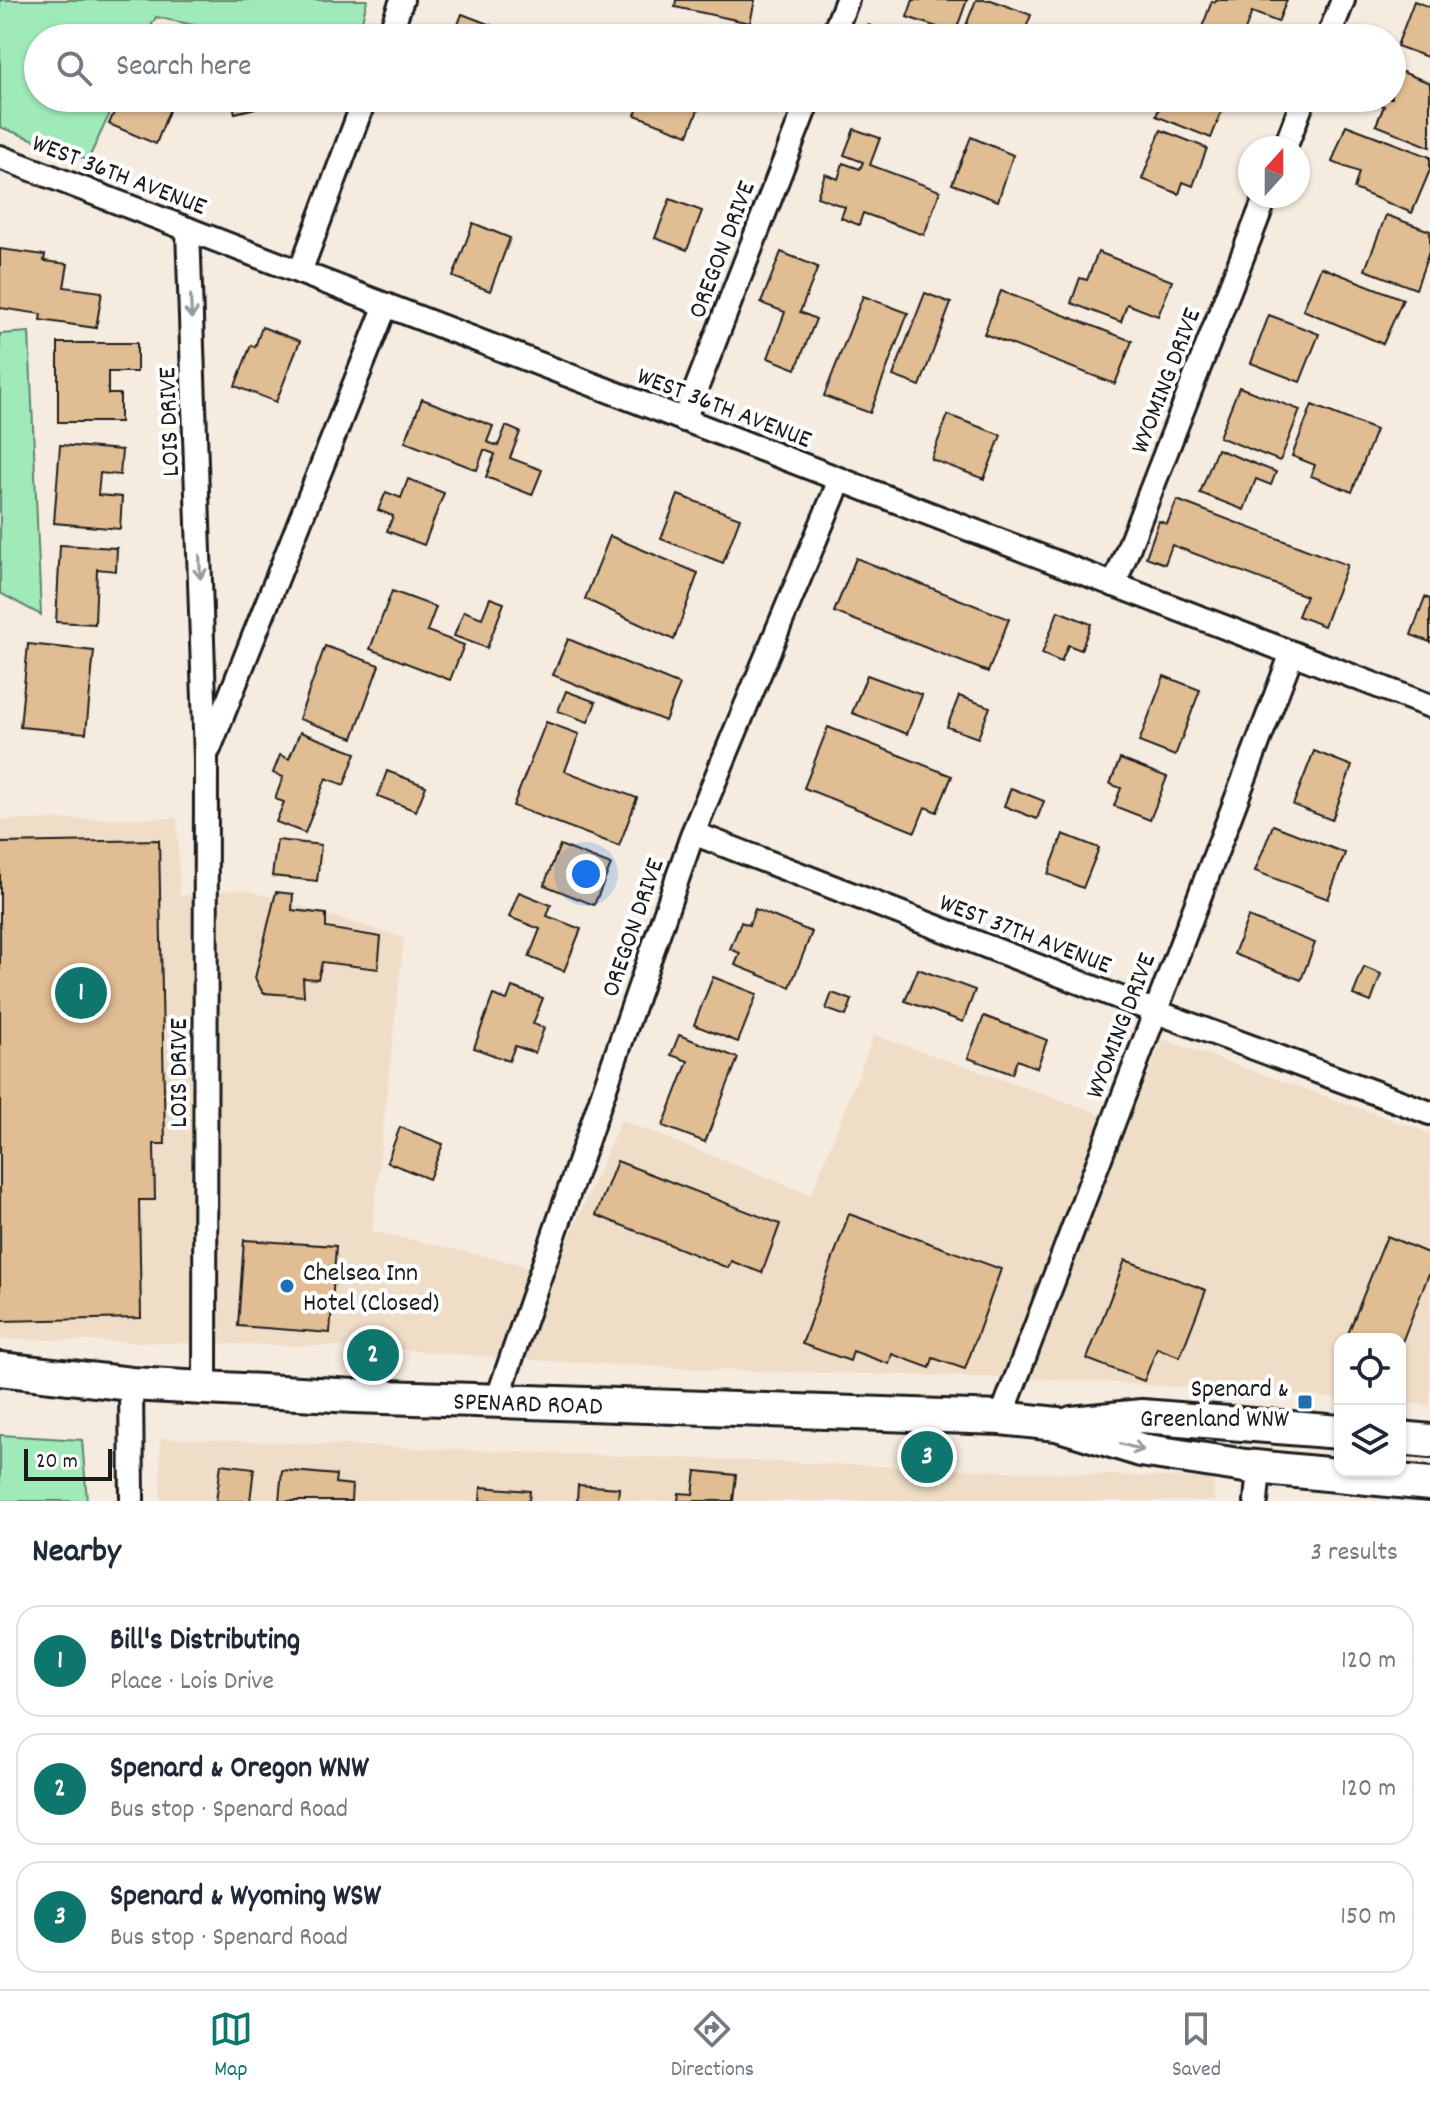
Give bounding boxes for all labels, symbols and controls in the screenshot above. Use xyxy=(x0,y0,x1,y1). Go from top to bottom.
search box xyxy=(24,24,1406,112)
icon: search xyxy=(52,46,96,90)
text: Search here xyxy=(116,47,252,90)
street label: WEST 36TH AVENUE xyxy=(26,126,212,227)
north arrow xyxy=(1238,136,1310,208)
street label: OREGON DRIVE xyxy=(680,176,767,324)
one-way arrow xyxy=(183,293,199,320)
street label: WYOMING DRIVE xyxy=(1123,303,1212,459)
street label: WEST 36TH AVENUE xyxy=(631,359,817,460)
street label: LOIS DRIVE xyxy=(150,366,191,477)
one-way arrow xyxy=(192,553,207,580)
your location xyxy=(566,854,606,894)
street label: OREGON DRIVE xyxy=(593,854,675,1003)
street label: WEST 37TH AVENUE xyxy=(933,885,1116,985)
street label: WYOMING DRIVE xyxy=(1078,948,1167,1104)
pin: 1 xyxy=(55,963,107,1023)
street label: LOIS DRIVE xyxy=(162,1018,199,1128)
place label: Chelsea Inn Hotel (Closed) xyxy=(303,1256,439,1323)
marker: Chelsea Inn Hotel (Closed) xyxy=(278,1277,296,1295)
pin: 2 xyxy=(347,1325,399,1385)
map controls xyxy=(1334,1333,1406,1477)
button: locate xyxy=(1334,1333,1406,1405)
place label: Spenard & Greenland WNW xyxy=(1140,1372,1289,1439)
street label: SPENARD ROAD xyxy=(453,1384,603,1427)
marker: Spenard & Greenland WNW xyxy=(1296,1393,1314,1411)
button: layers xyxy=(1334,1405,1406,1477)
pin: 3 xyxy=(901,1427,953,1487)
one-way arrow xyxy=(1118,1440,1144,1455)
scale bar xyxy=(24,1445,112,1481)
text: 20 m xyxy=(36,1447,78,1478)
text: Nearby xyxy=(32,1529,121,1578)
text: 3 results xyxy=(1311,1535,1398,1572)
text: Bill's Distributing xyxy=(110,1621,300,1664)
text: 1 xyxy=(57,1643,63,1680)
text: 120 m xyxy=(1341,1643,1396,1680)
text: Place · Lois Drive xyxy=(110,1664,274,1701)
text: Spenard & Oregon WNW xyxy=(110,1749,368,1792)
text: 2 xyxy=(54,1771,66,1808)
text: 120 m xyxy=(1341,1771,1396,1808)
text: Bus stop · Spenard Road xyxy=(110,1792,348,1829)
text: Spenard & Wyoming WSW xyxy=(110,1877,381,1920)
text: 3 xyxy=(54,1899,66,1936)
text: 150 m xyxy=(1340,1899,1396,1936)
text: Bus stop · Spenard Road xyxy=(110,1920,348,1957)
tab: Map xyxy=(209,2007,253,2086)
tab: Directions xyxy=(671,2007,754,2086)
tab: Saved xyxy=(1172,2007,1221,2086)

